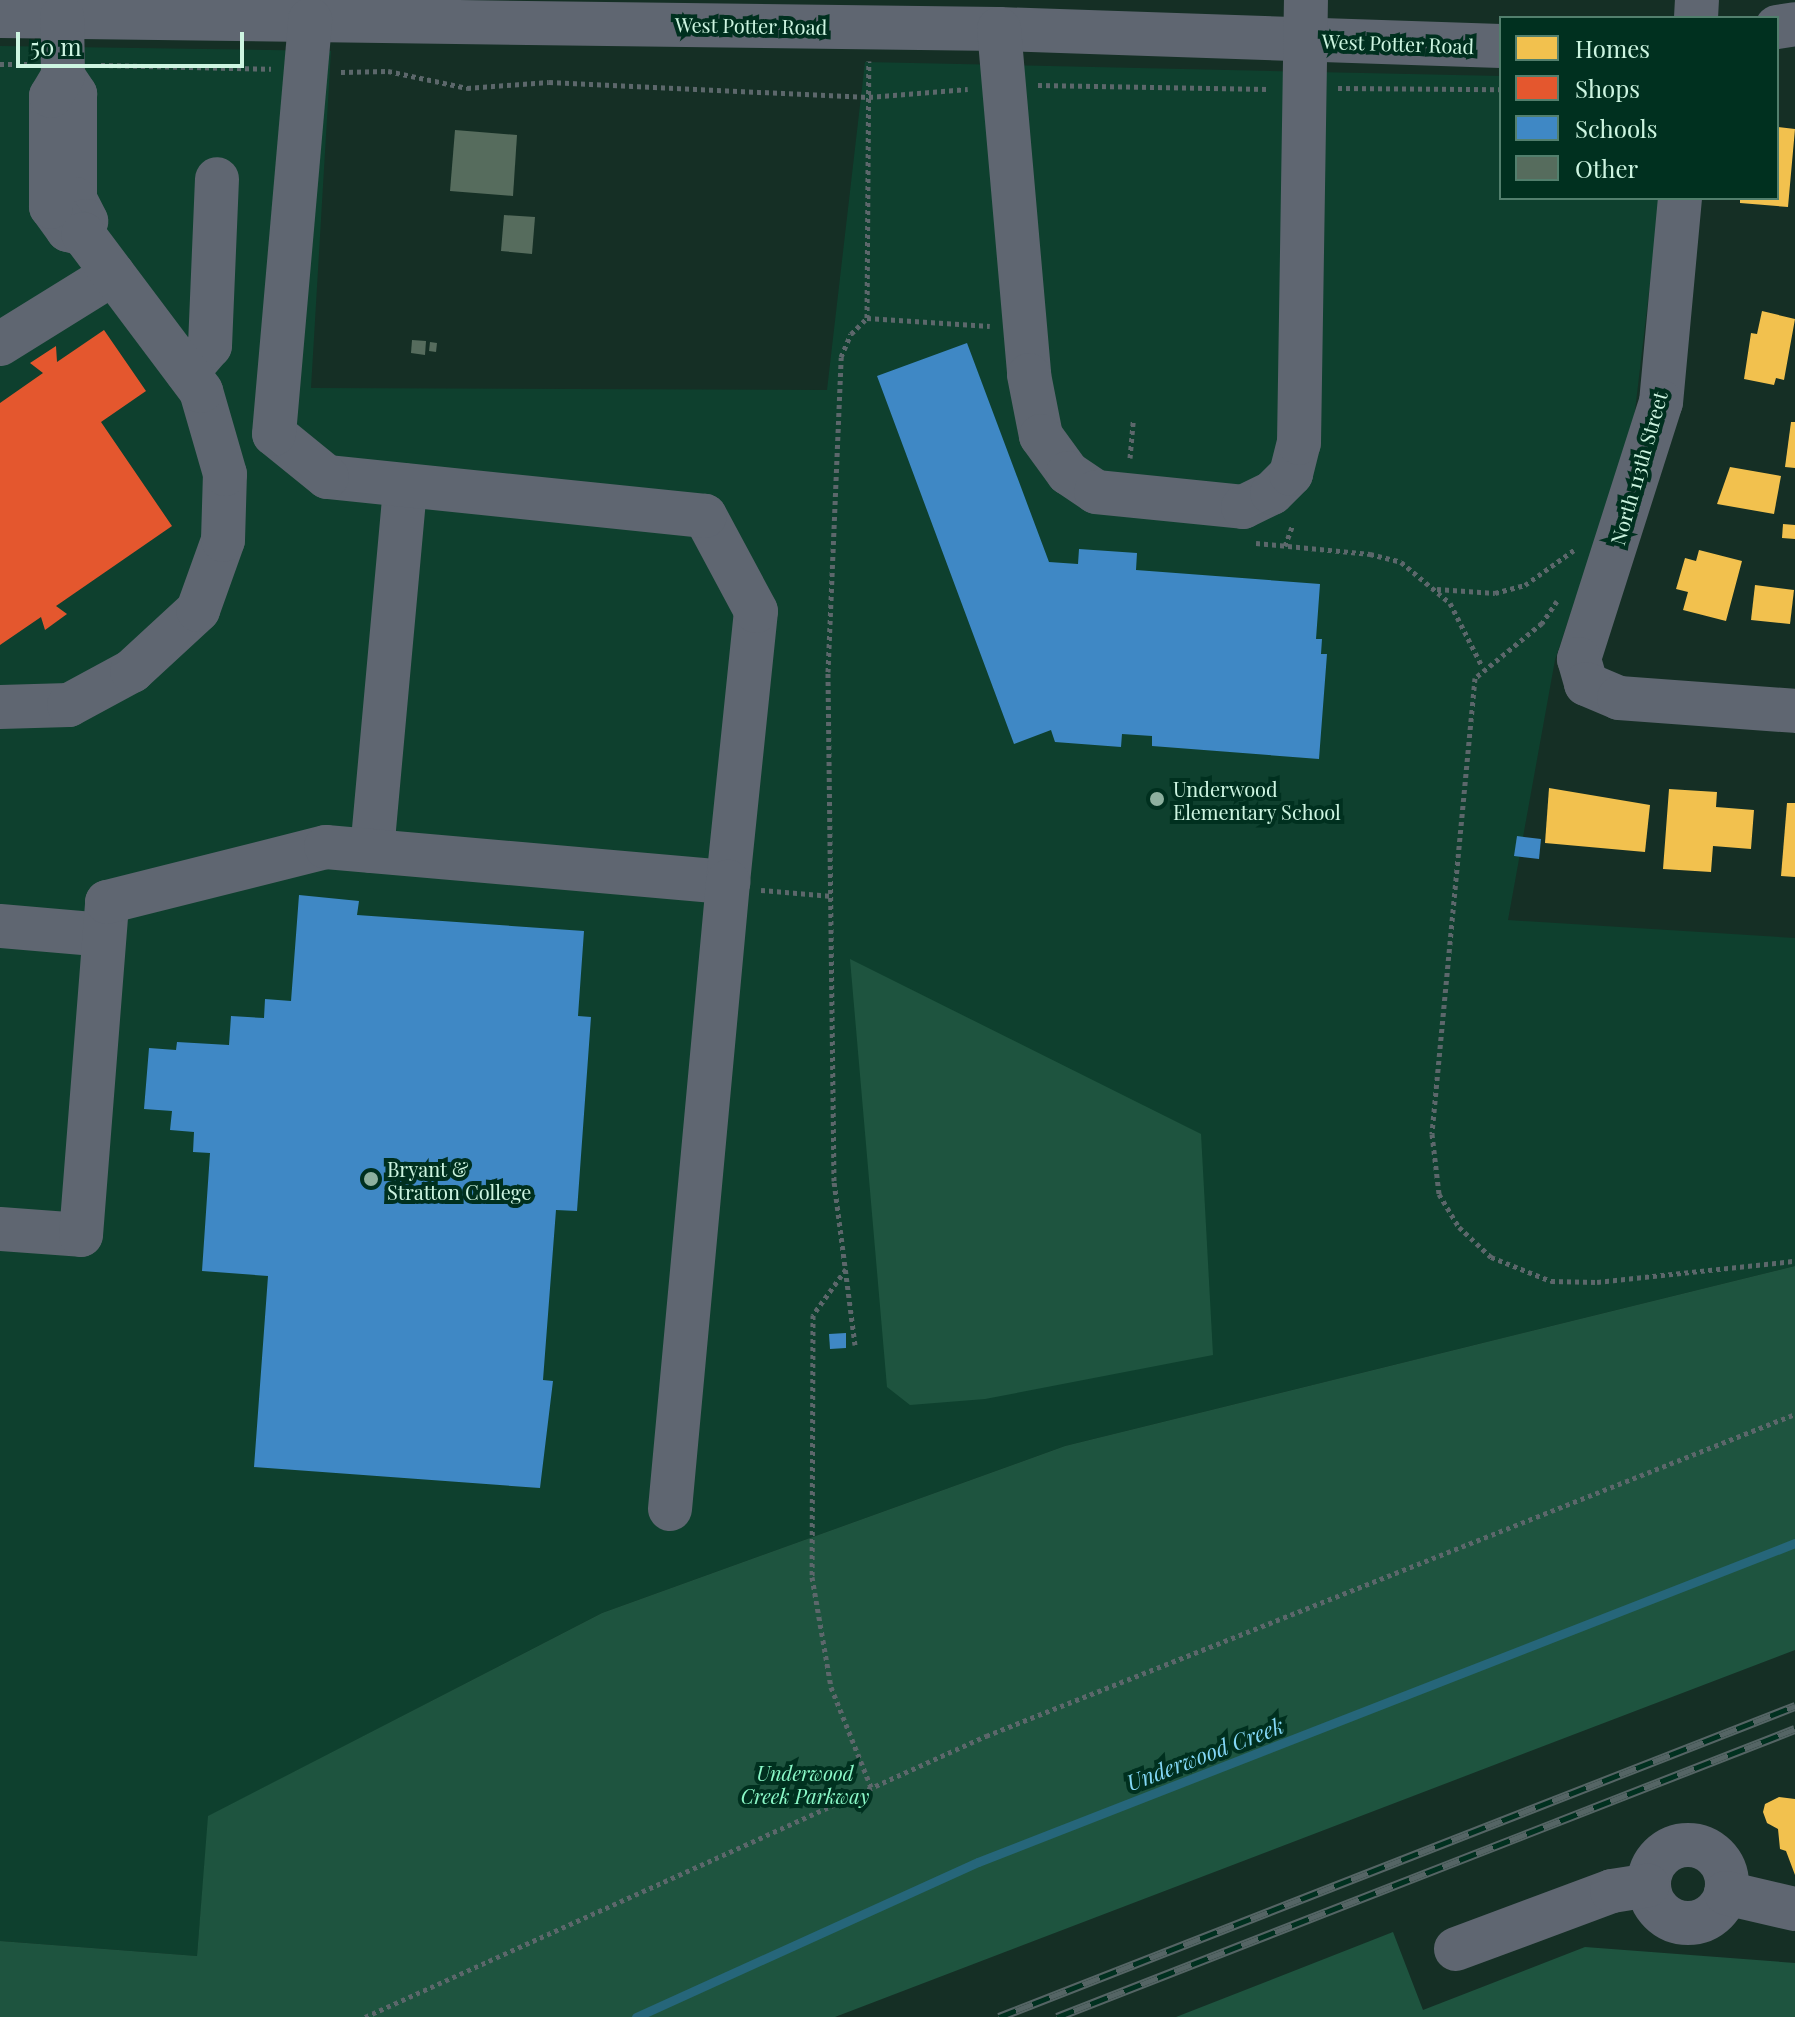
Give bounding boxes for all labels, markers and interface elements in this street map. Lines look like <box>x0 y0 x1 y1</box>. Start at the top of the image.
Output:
street label: West Potter Road <box>674 12 828 38</box>
scale bar <box>20 16 248 66</box>
legend <box>1499 16 1779 200</box>
street label: West Potter Road <box>1321 28 1475 58</box>
text: 50 m <box>30 30 82 62</box>
text: Homes <box>1575 32 1650 64</box>
text: Shops <box>1575 72 1640 104</box>
text: Schools <box>1575 112 1657 144</box>
text: Other <box>1575 152 1638 184</box>
street label: North 113th Street <box>1605 389 1671 547</box>
place label: Underwood Elementary School <box>1173 776 1341 823</box>
marker: Underwood Elementary School <box>1148 790 1166 808</box>
place label: Bryant & Stratton College <box>387 1156 531 1203</box>
marker: Bryant & Stratton College <box>362 1170 380 1188</box>
water label: Underwood Creek <box>1123 1712 1287 1796</box>
park label: Underwood Creek Parkway <box>741 1760 869 1807</box>

